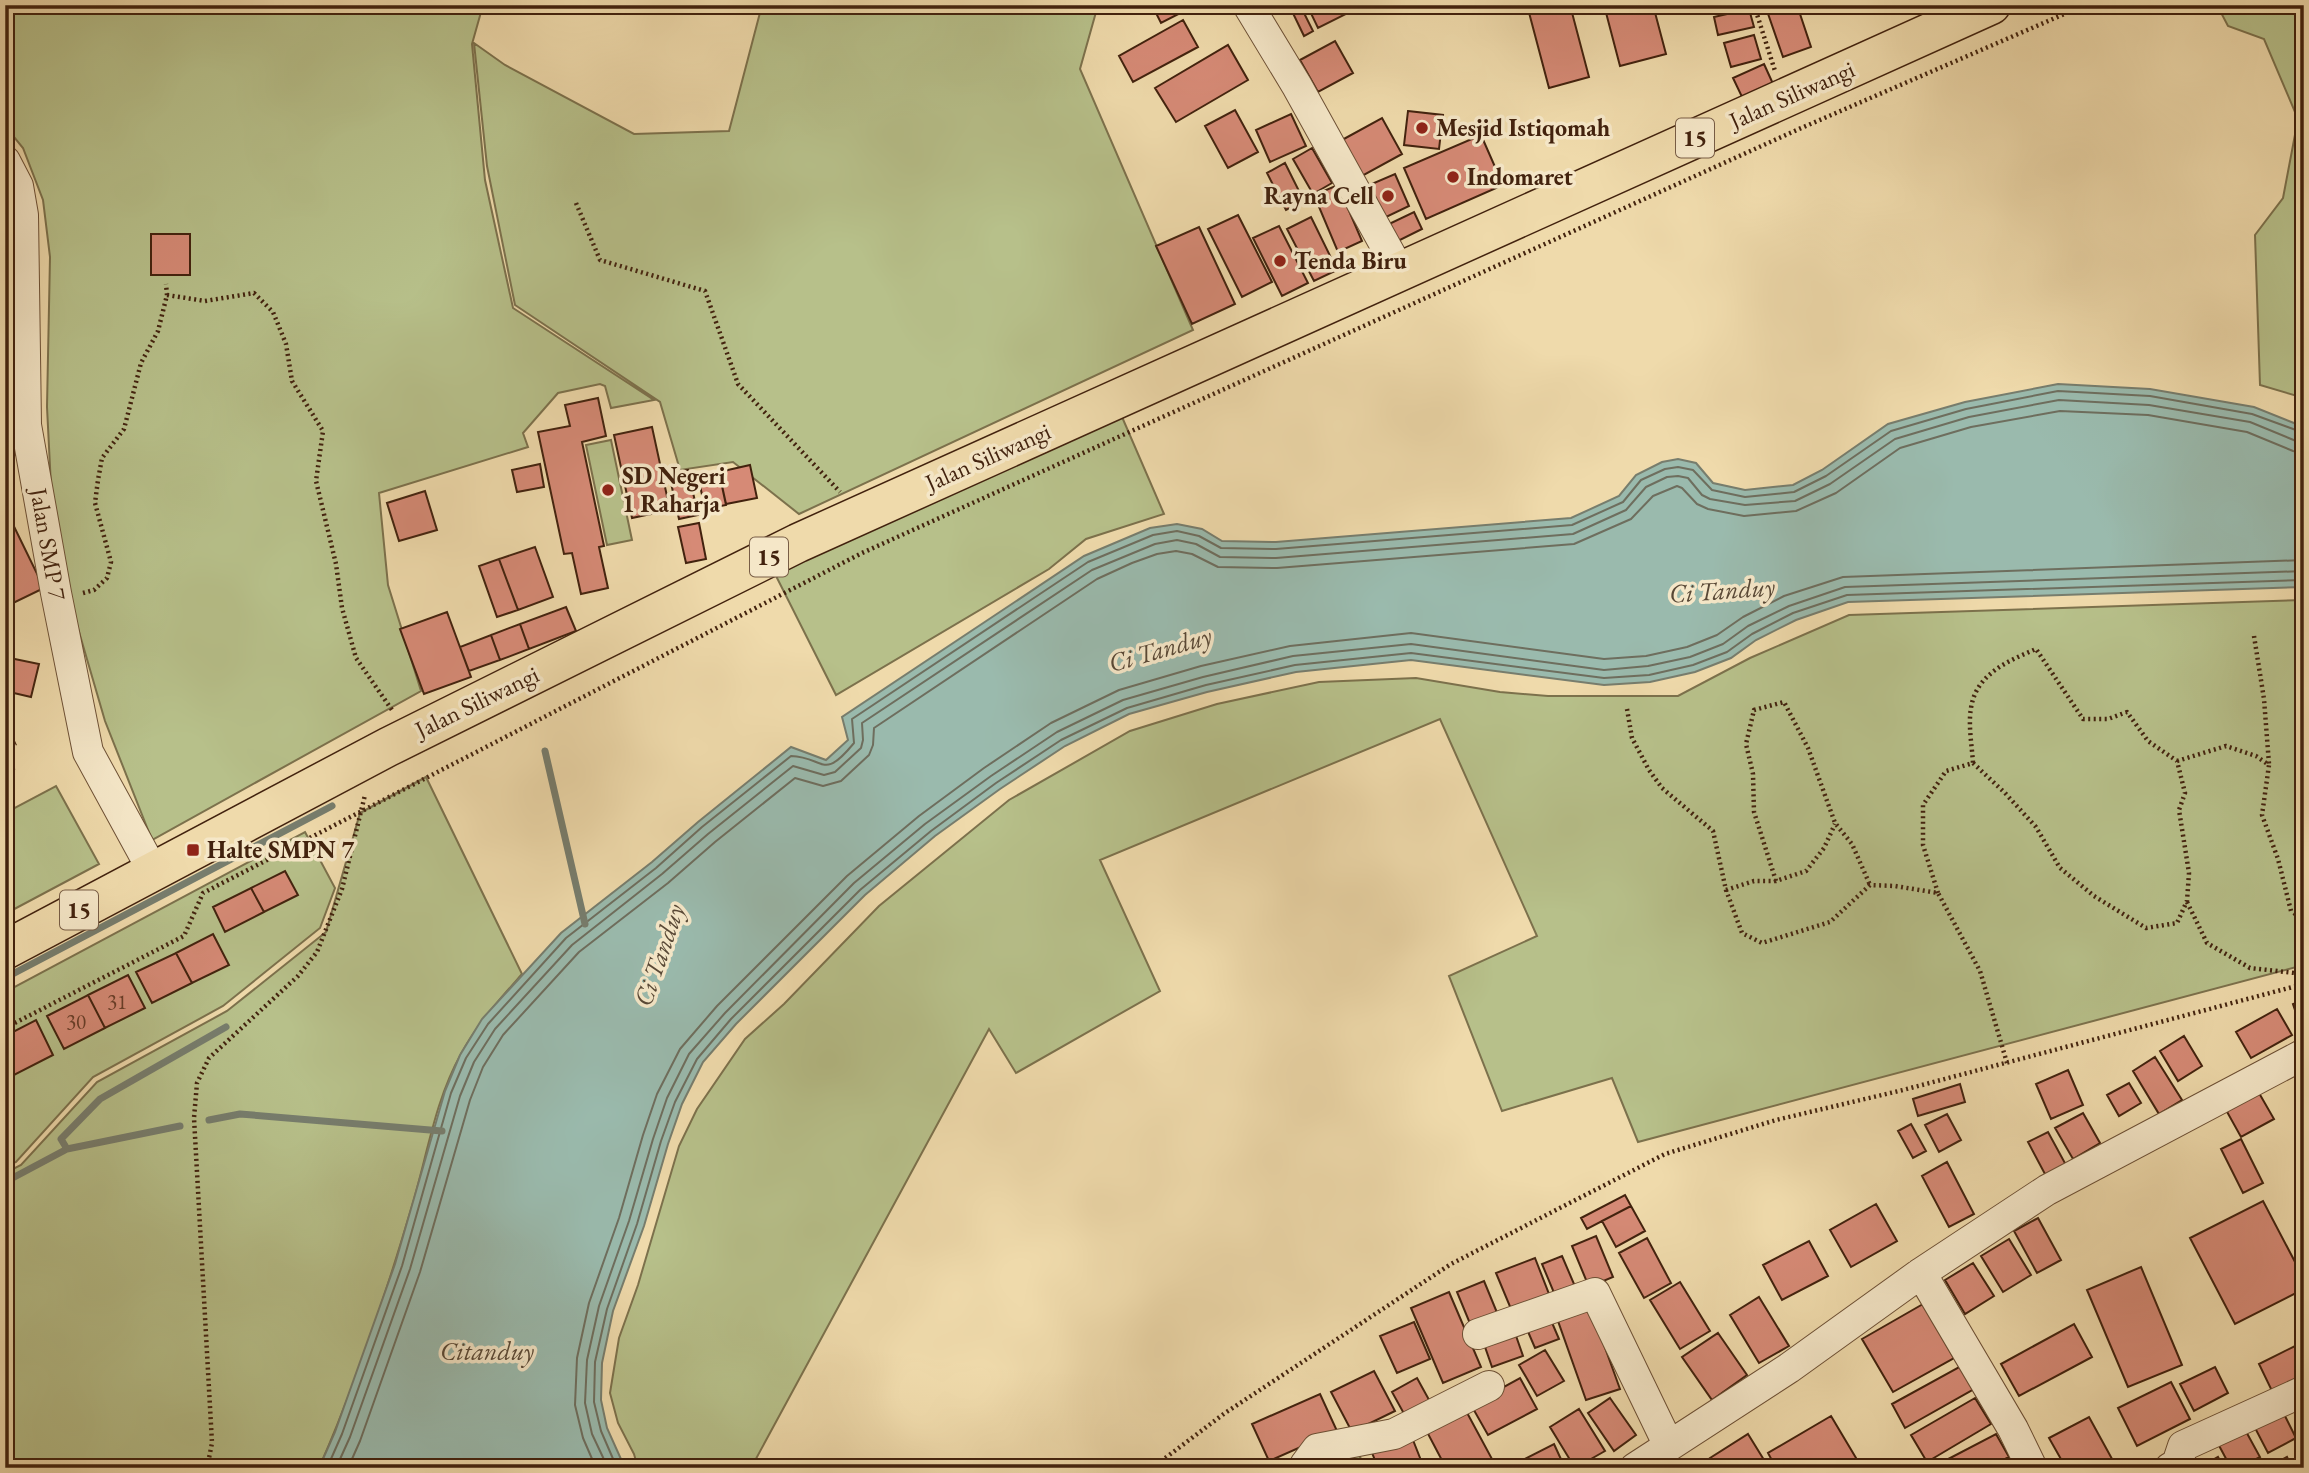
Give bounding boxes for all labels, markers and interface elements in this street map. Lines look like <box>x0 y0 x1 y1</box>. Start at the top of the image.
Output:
street label: Jalan Siliwangi <box>1723 53 1859 137</box>
place label: Mesjid Istiqomah <box>1436 112 1611 144</box>
road number: 15 <box>1676 119 1714 158</box>
marker: Mesjid Istiqomah <box>1414 120 1430 136</box>
place label: Indomaret <box>1467 161 1573 192</box>
marker: Indomaret <box>1445 169 1461 185</box>
place label: Rayna Cell <box>1264 180 1374 212</box>
marker: Rayna Cell <box>1380 188 1396 204</box>
place label: Tenda Biru <box>1294 245 1407 276</box>
marker: Tenda Biru <box>1272 253 1288 269</box>
street label: Jalan Siliwangi <box>919 415 1055 499</box>
place label: SD Negeri 1 Raharja <box>622 460 726 520</box>
marker: SD Negeri 1 Raharja <box>600 482 616 498</box>
street label: Jalan SMP 7 <box>23 484 74 603</box>
road number: 15 <box>750 538 788 576</box>
water label: Ci Tanduy <box>1668 569 1776 611</box>
water label: Ci Tanduy <box>1104 618 1216 680</box>
street label: Jalan Siliwangi <box>408 658 544 746</box>
place label: Halte SMPN 7 <box>207 834 354 865</box>
marker: Halte SMPN 7 <box>185 842 201 858</box>
road number: 15 <box>60 890 98 930</box>
water label: Ci Tanduy <box>626 899 692 1011</box>
house number: 31 <box>107 988 127 1015</box>
house number: 30 <box>66 1008 86 1035</box>
water label: Citanduy <box>440 1334 535 1368</box>

